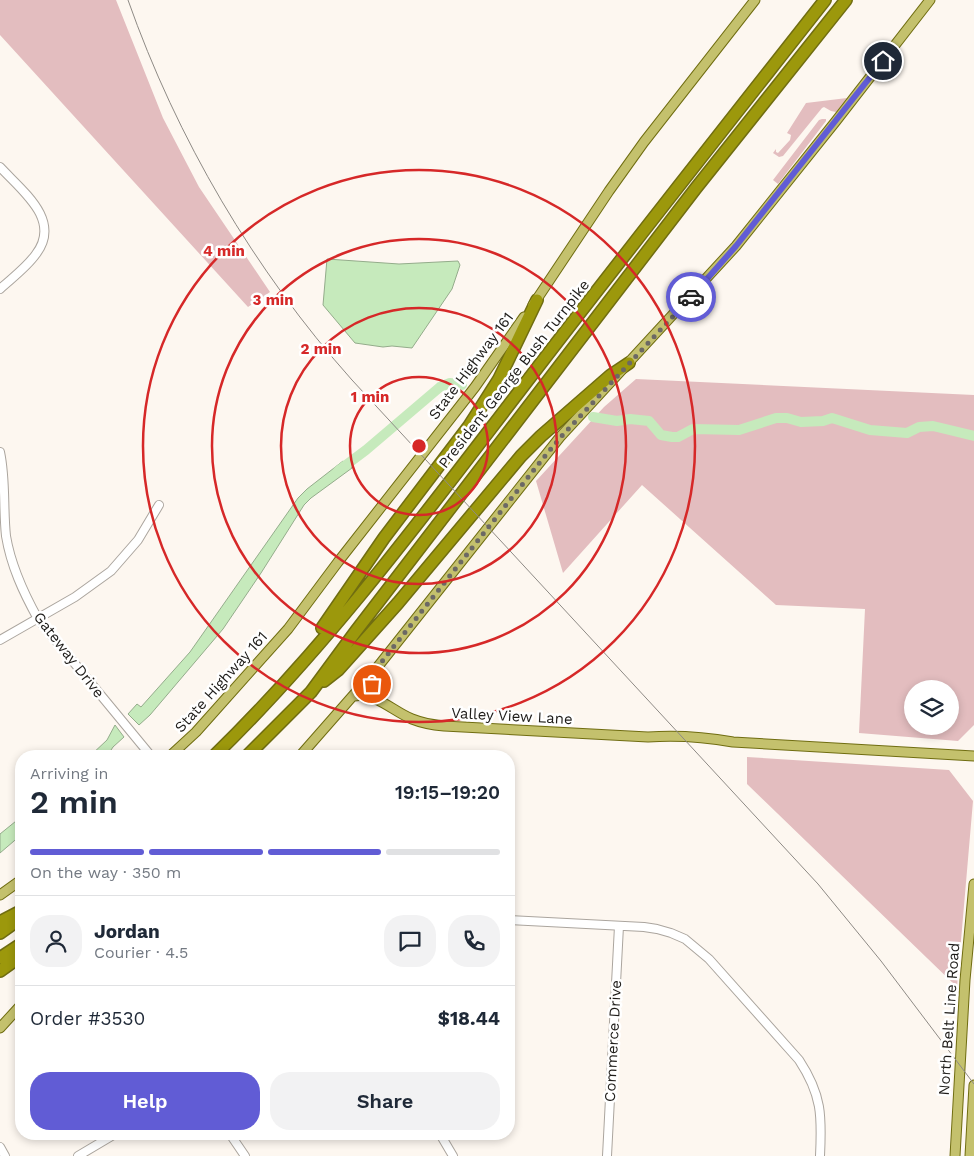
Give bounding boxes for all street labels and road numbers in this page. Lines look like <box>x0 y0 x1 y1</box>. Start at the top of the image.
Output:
street label: President George Bush Turnpike <box>435 276 593 472</box>
street label: State Highway 161 <box>425 309 517 423</box>
street label: Gateway Drive <box>30 608 108 702</box>
street label: State Highway 161 <box>171 628 271 736</box>
street label: Valley View Lane <box>451 704 573 728</box>
street label: North Belt Line Road <box>935 942 963 1096</box>
street label: Commerce Drive <box>601 980 625 1102</box>

